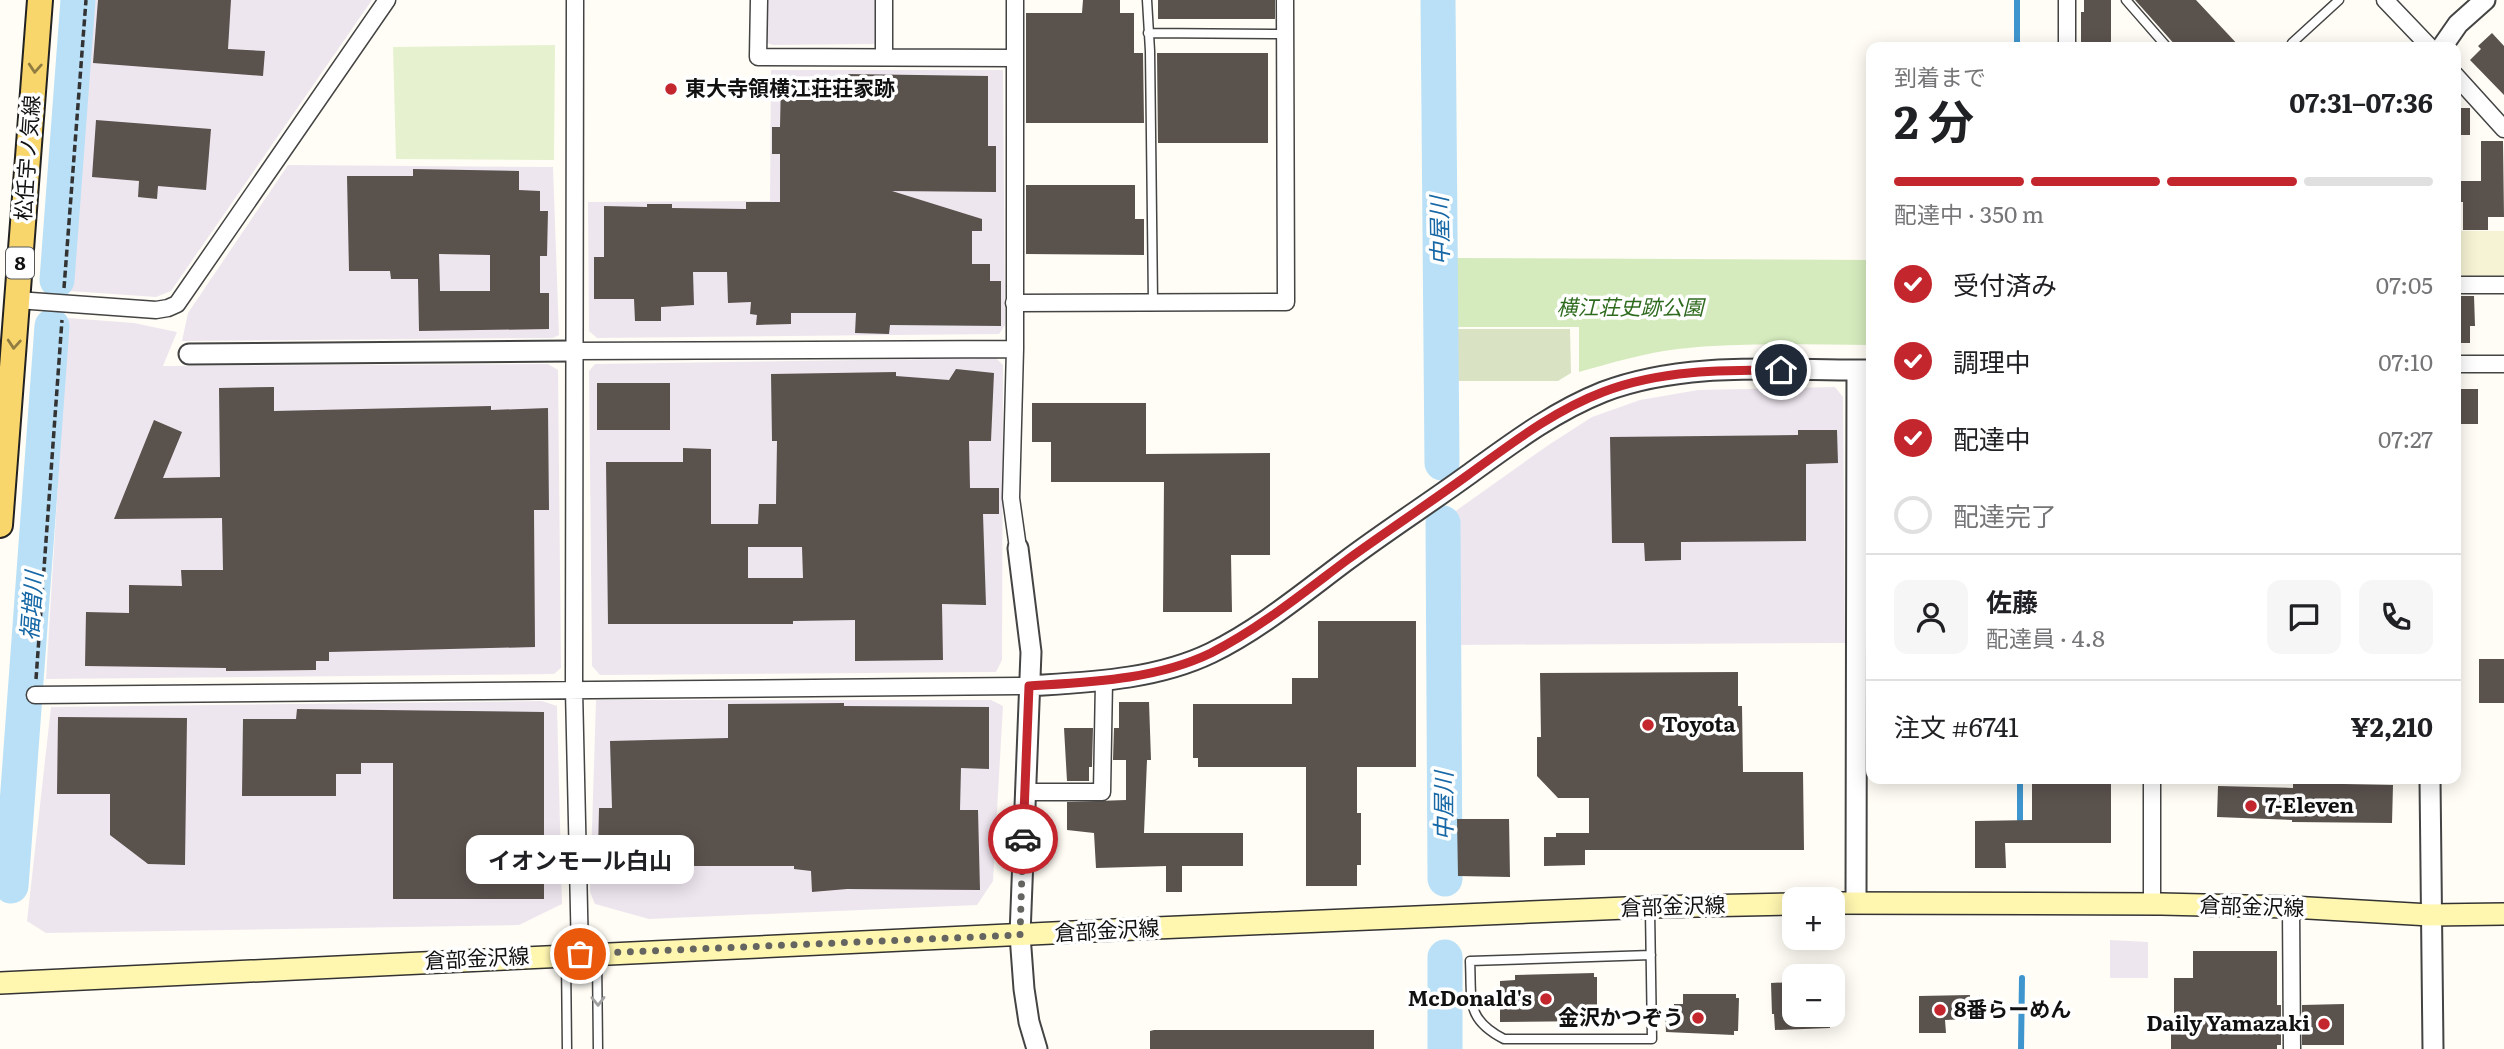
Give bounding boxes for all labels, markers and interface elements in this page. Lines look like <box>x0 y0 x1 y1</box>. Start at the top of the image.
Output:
text: 到着まで <box>1894 59 1986 93</box>
one-way arrow <box>28 63 43 74</box>
place label: 東大寺領横江荘荘家跡 <box>685 71 895 102</box>
marker: 東大寺領横江荘荘家跡 <box>663 81 679 97</box>
text: 07:31–07:36 <box>2289 82 2433 121</box>
text: 2 分 <box>1894 85 1974 153</box>
street label: 松任宇ノ気線 <box>6 94 45 222</box>
water label: 中屋川 <box>1420 193 1456 266</box>
text: 配達中 · 350 m <box>1894 196 2044 230</box>
road number: 8 <box>6 247 34 278</box>
text: 受付済み <box>1953 264 2057 303</box>
icon: check <box>1894 265 1932 303</box>
text: 07:05 <box>2376 267 2433 301</box>
park label: 横江荘史跡公園 <box>1557 290 1706 321</box>
one-way arrow <box>7 339 22 350</box>
pin <box>1751 340 1811 400</box>
text: 調理中 <box>1953 341 2031 380</box>
icon: check <box>1894 342 1932 380</box>
text: 07:10 <box>2378 344 2433 378</box>
icon: home <box>1762 351 1800 389</box>
text: 配達中 <box>1953 418 2031 457</box>
icon: check <box>1894 419 1932 457</box>
text: 07:27 <box>2378 421 2433 455</box>
text: 配達完了 <box>1953 495 2057 534</box>
water label: 福増川 <box>11 567 50 641</box>
button: person <box>1894 580 1968 654</box>
button: chat <box>2267 580 2341 654</box>
button: phone <box>2359 580 2433 654</box>
text: 佐藤 <box>1986 581 2038 620</box>
text: 配達員 · 4.8 <box>1986 620 2105 654</box>
text: 注文 #6741 <box>1894 706 2019 745</box>
text: ¥2,210 <box>2350 706 2433 745</box>
place label: Toyota <box>1662 707 1736 738</box>
marker: Toyota <box>1640 717 1656 733</box>
water label: 中屋川 <box>1425 769 1459 841</box>
place label: 7-Eleven <box>2265 788 2354 819</box>
marker: 7-Eleven <box>2243 798 2259 814</box>
courier <box>988 804 1058 874</box>
icon: car <box>1004 820 1042 858</box>
callout: イオンモール白山 <box>466 835 694 884</box>
text: イオンモール白山 <box>488 842 672 876</box>
street label: 倉部金沢線 <box>1620 887 1726 922</box>
map controls <box>1782 887 1845 1027</box>
button: + <box>1782 887 1845 950</box>
street label: 倉部金沢線 <box>2199 887 2305 922</box>
street label: 倉部金沢線 <box>1054 910 1160 947</box>
pin <box>550 924 610 984</box>
icon: bag <box>561 935 599 973</box>
street label: 倉部金沢線 <box>424 938 530 975</box>
button: − <box>1782 964 1845 1027</box>
place label: McDonald's <box>1408 981 1532 1012</box>
marker: McDonald's <box>1538 991 1554 1007</box>
place label: 8番らーめん <box>1954 992 2071 1023</box>
one-way arrow <box>590 996 605 1007</box>
place label: 金沢かつぞう <box>1558 1000 1684 1031</box>
marker: 8番らーめん <box>1932 1002 1948 1018</box>
place label: Daily Yamazaki <box>2146 1006 2310 1037</box>
marker: 金沢かつぞう <box>1690 1010 1706 1026</box>
marker: Daily Yamazaki <box>2316 1016 2332 1032</box>

